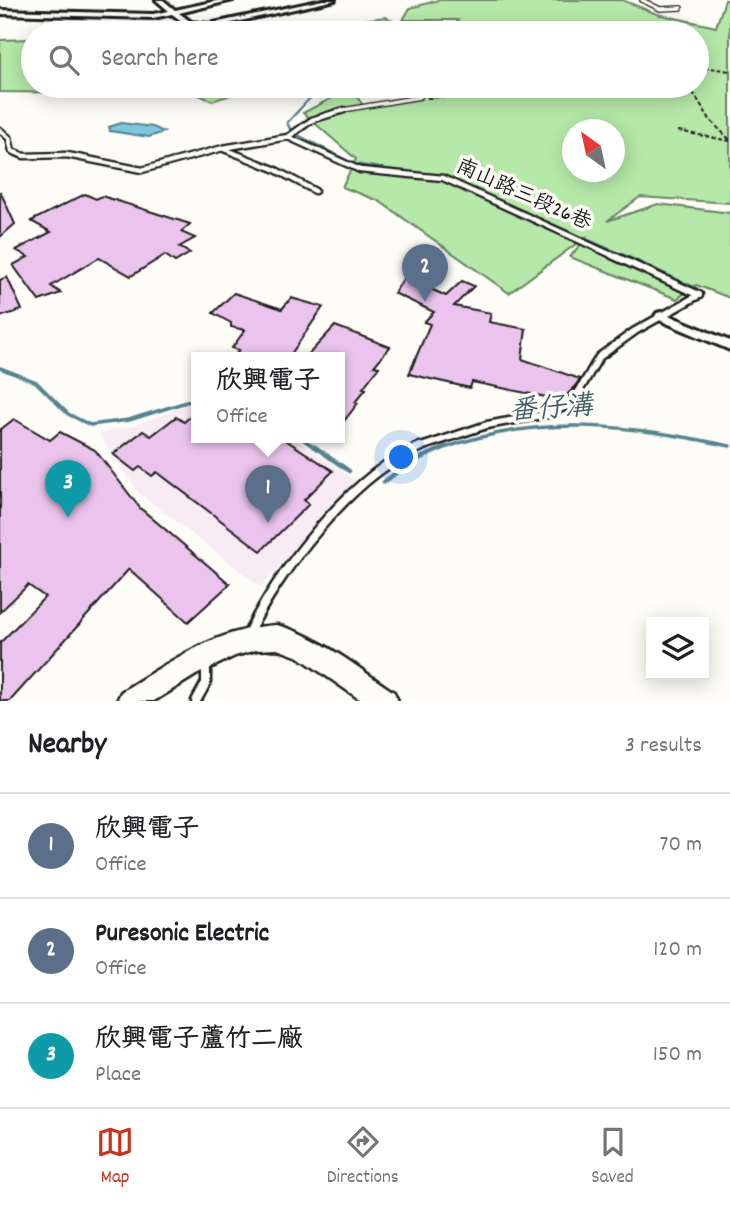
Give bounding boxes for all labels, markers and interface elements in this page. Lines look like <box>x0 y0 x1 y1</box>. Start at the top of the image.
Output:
search box <box>21 21 709 98</box>
icon: search <box>45 41 83 79</box>
text: Search here <box>101 41 219 78</box>
north arrow <box>562 119 625 182</box>
street label: 南山路三段26巷 <box>450 153 596 239</box>
pin: 2 <box>402 244 448 302</box>
popup <box>191 352 345 443</box>
text: 欣興電子 <box>216 364 320 401</box>
water label: 番仔溝 <box>508 388 596 434</box>
text: Office <box>216 401 268 434</box>
your location <box>384 440 418 474</box>
pin: 3 <box>45 460 91 518</box>
pin: 1 <box>245 465 291 523</box>
map controls <box>646 617 709 680</box>
button: layers <box>646 617 709 680</box>
text: Nearby <box>28 725 106 768</box>
text: 3 results <box>625 730 702 763</box>
text: 欣興電子 <box>95 812 199 849</box>
text: 1 <box>48 829 54 862</box>
text: 70 m <box>660 829 702 862</box>
text: Office <box>95 849 147 882</box>
text: Puresonic Electric <box>95 916 269 953</box>
text: 2 <box>46 934 56 967</box>
text: 120 m <box>653 934 702 967</box>
text: Office <box>95 953 147 986</box>
text: 欣興電子蘆竹二廠 <box>95 1022 303 1059</box>
text: 3 <box>46 1039 56 1072</box>
text: 150 m <box>653 1039 702 1072</box>
text: Place <box>95 1059 141 1092</box>
tab: Map <box>96 1123 134 1192</box>
tab: Directions <box>327 1123 399 1192</box>
tab: Saved <box>591 1123 634 1192</box>

